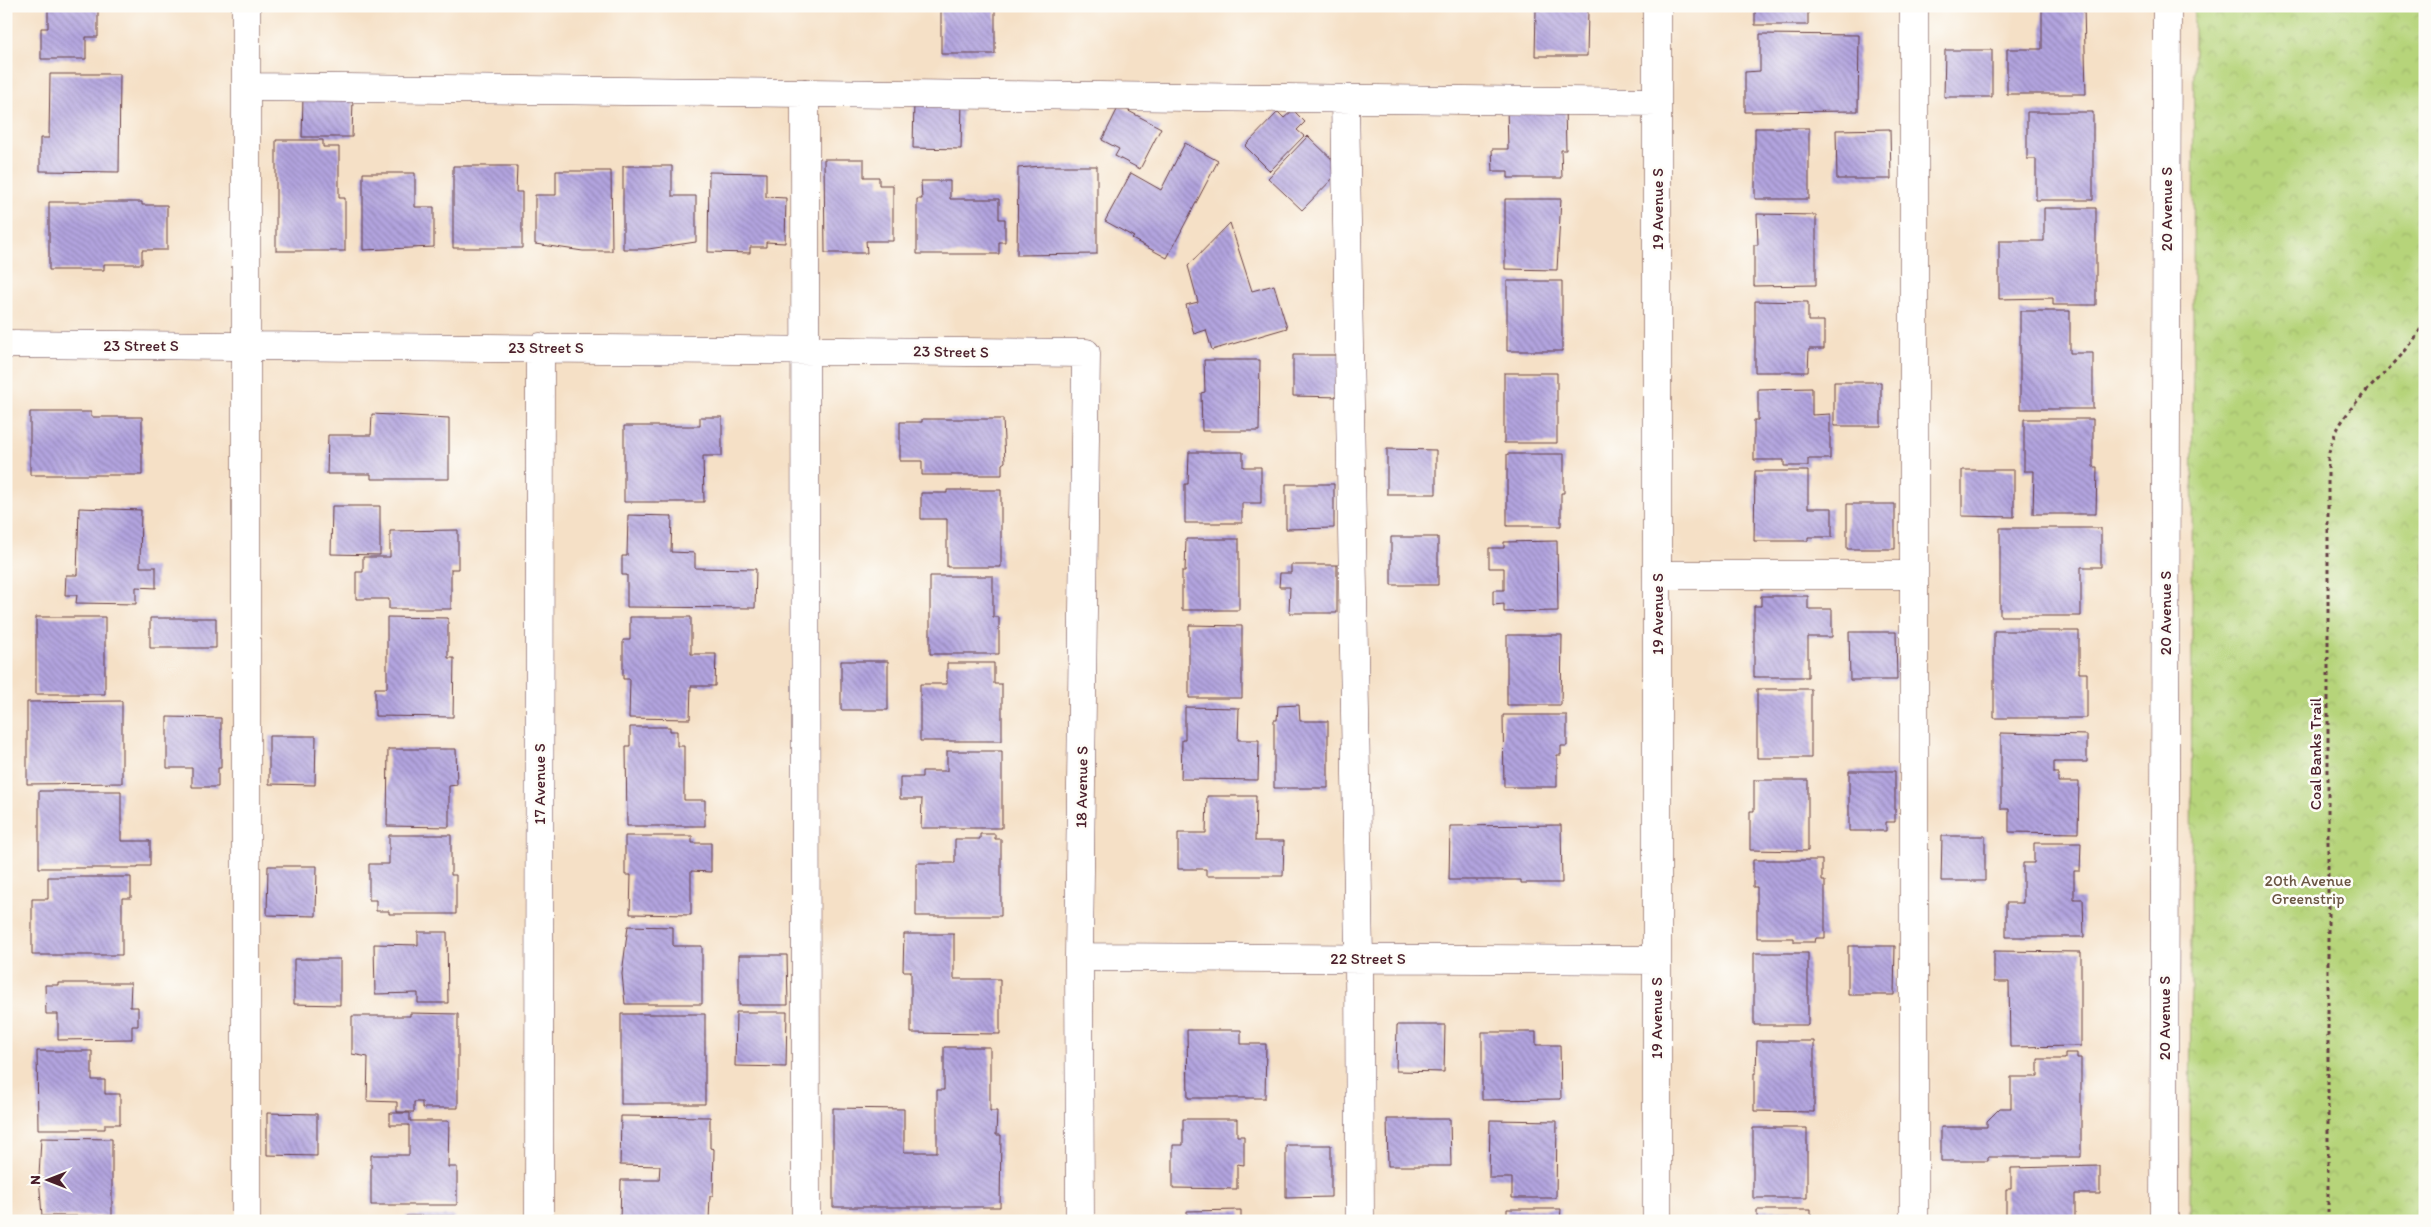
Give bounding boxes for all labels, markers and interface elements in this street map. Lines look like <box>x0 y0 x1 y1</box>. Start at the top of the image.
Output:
street label: 20 Avenue S <box>2157 167 2176 251</box>
street label: 19 Avenue S <box>1648 168 1667 250</box>
street label: 23 Street S <box>103 336 179 355</box>
street label: 23 Street S <box>508 338 584 357</box>
street label: 23 Street S <box>913 341 989 362</box>
street label: 20 Avenue S <box>2156 571 2175 655</box>
street label: 19 Avenue S <box>1648 573 1667 655</box>
street label: Coal Banks Trail <box>2306 697 2325 810</box>
street label: 17 Avenue S <box>530 743 549 825</box>
street label: 18 Avenue S <box>1071 746 1092 828</box>
park label: 20th Avenue Greenstrip <box>2265 871 2352 908</box>
street label: 22 Street S <box>1330 949 1406 968</box>
street label: 20 Avenue S <box>2155 976 2174 1060</box>
street label: 19 Avenue S <box>1647 977 1666 1059</box>
north arrow <box>22 1154 72 1204</box>
text: N <box>27 1175 44 1185</box>

